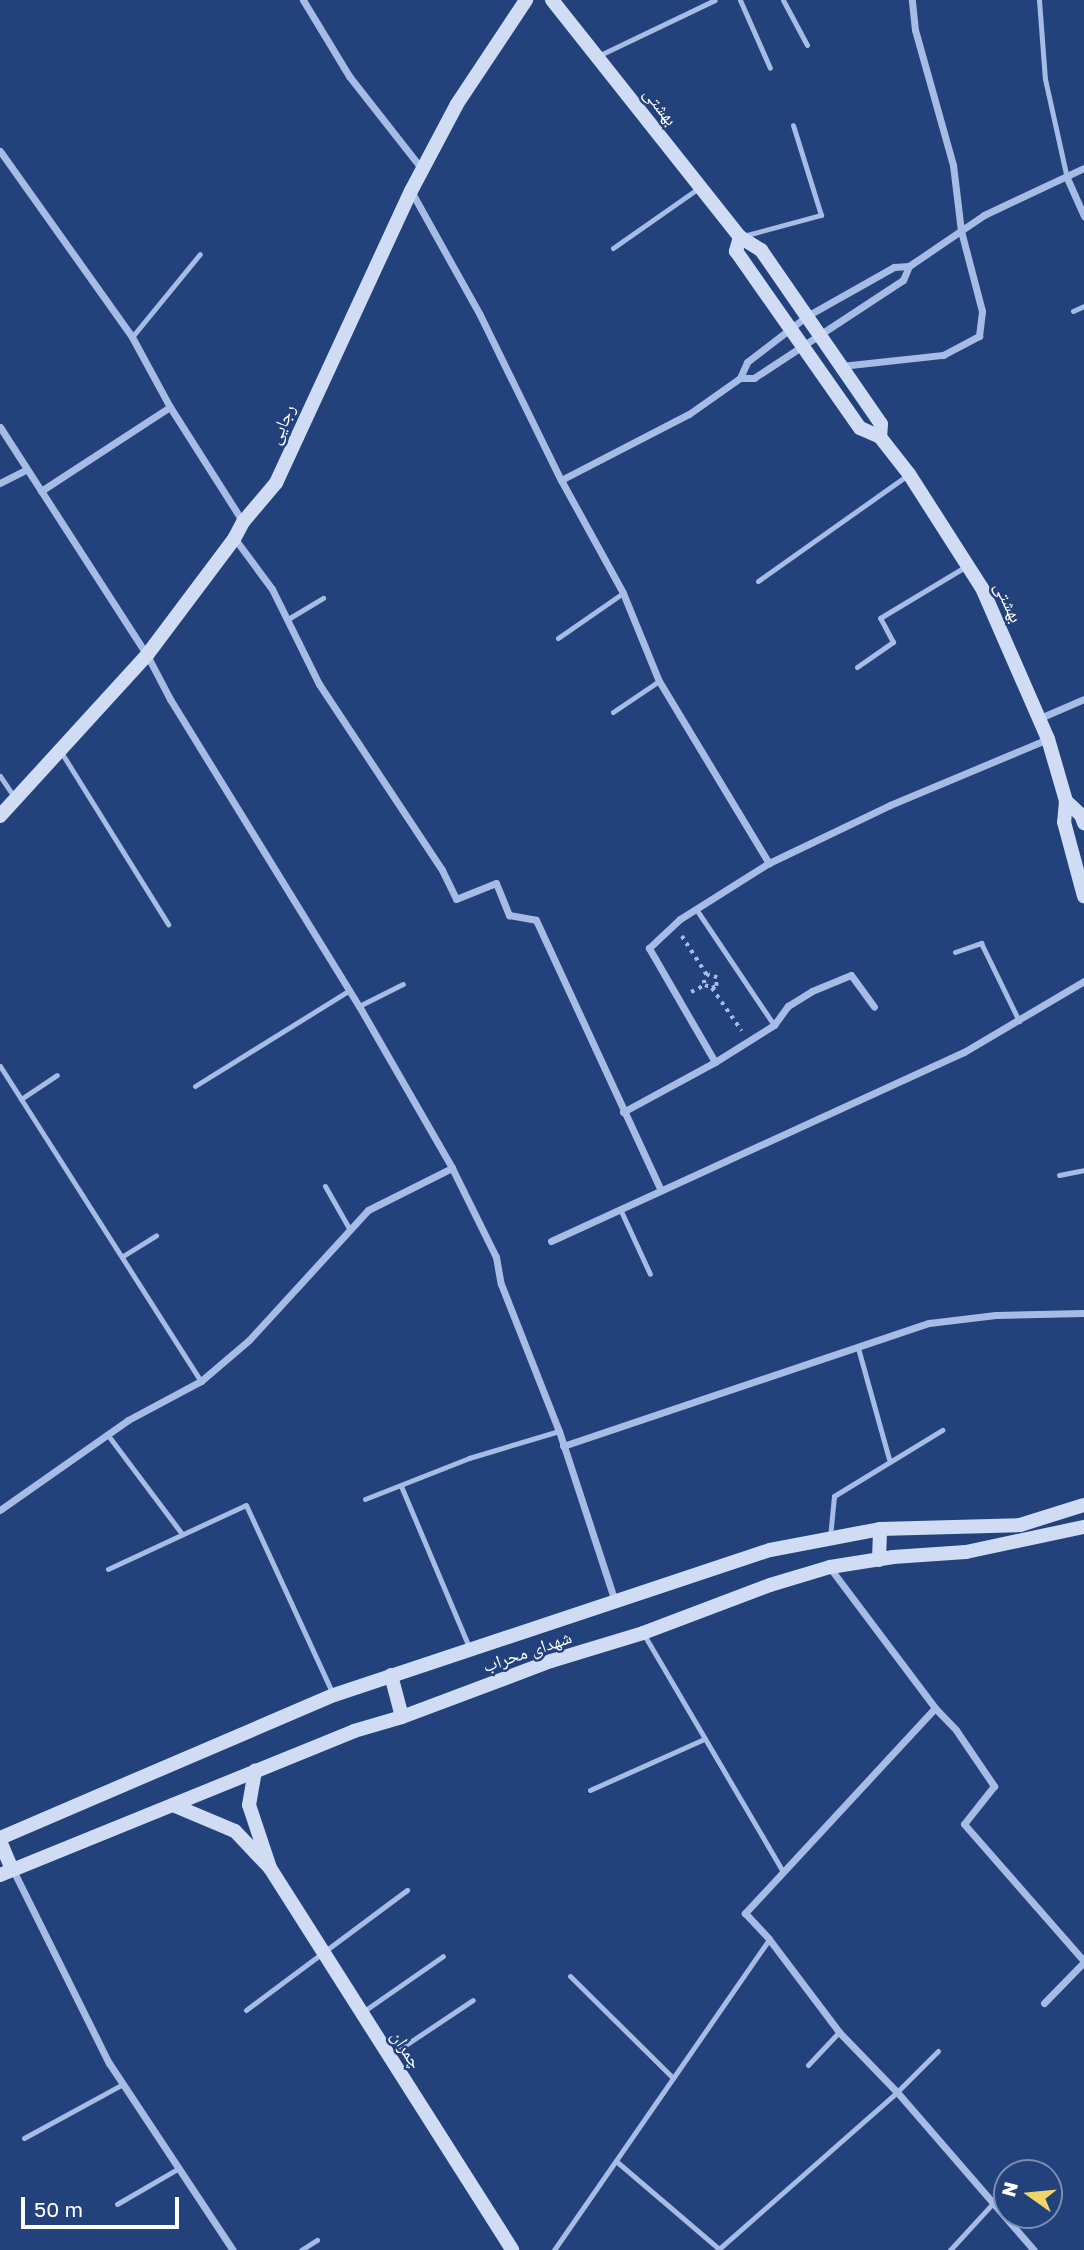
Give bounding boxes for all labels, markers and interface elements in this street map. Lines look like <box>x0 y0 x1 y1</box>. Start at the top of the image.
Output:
street label: بهشتی <box>639 83 683 129</box>
street label: رجایی <box>263 401 299 447</box>
street label: بهشتی <box>990 578 1028 626</box>
street label: شهدای محراب <box>480 1626 574 1676</box>
street label: چمران <box>387 2026 427 2072</box>
north arrow <box>993 2159 1063 2229</box>
text: N <box>996 2179 1022 2199</box>
scale bar <box>24 2184 182 2228</box>
text: 50 m <box>34 2196 83 2222</box>

